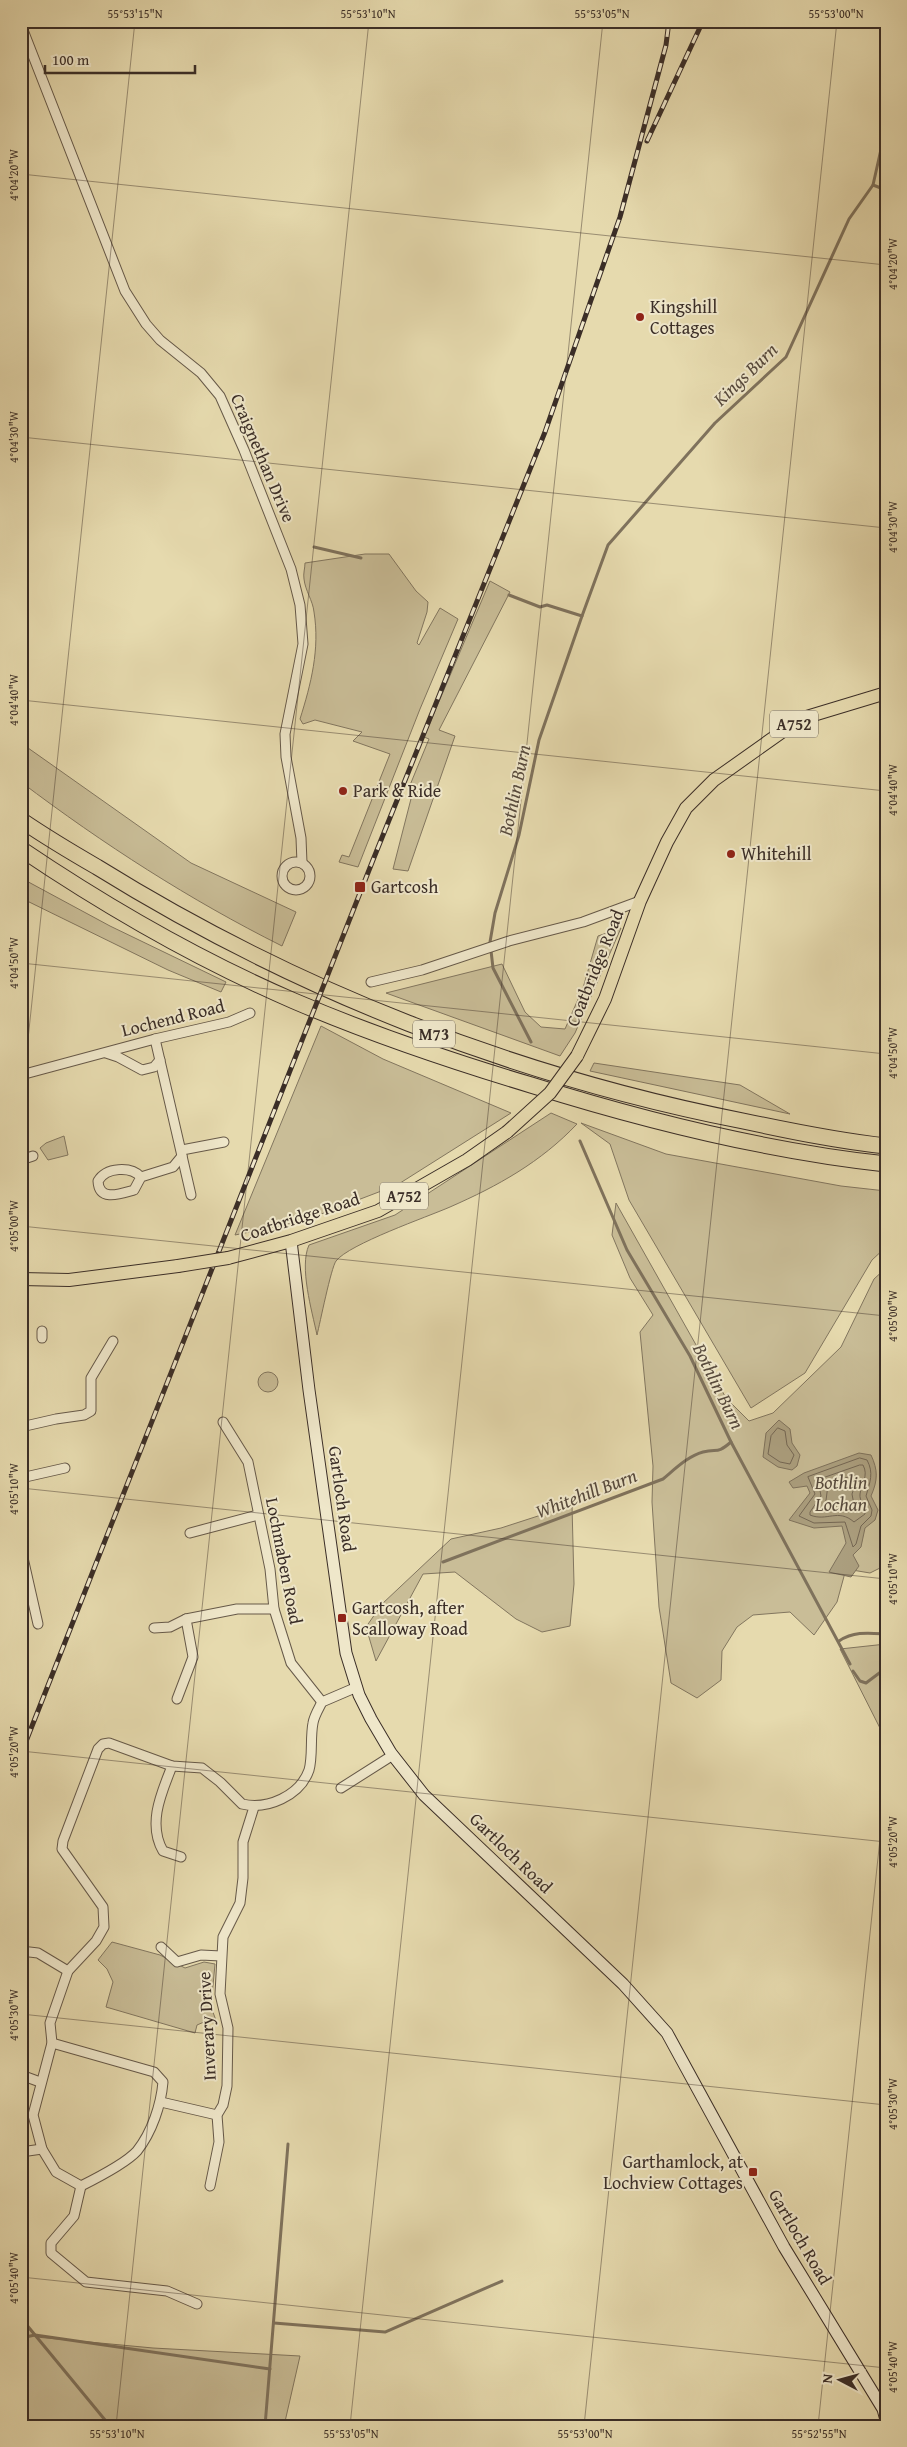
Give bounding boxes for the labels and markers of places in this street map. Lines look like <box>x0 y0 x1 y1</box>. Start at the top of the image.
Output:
place label: Kingshill Cottages <box>650 293 717 341</box>
marker: Kingshill Cottages <box>634 311 646 323</box>
place label: Park & Ride <box>353 777 441 804</box>
marker: Park & Ride <box>337 785 349 797</box>
place label: Whitehill <box>741 840 812 867</box>
marker: Whitehill <box>725 848 737 860</box>
place label: Gartcosh <box>371 873 438 900</box>
marker: Gartcosh <box>353 880 367 894</box>
place label: Gartcosh, after Scalloway Road <box>352 1594 468 1642</box>
marker: Gartcosh, after Scalloway Road <box>336 1612 348 1624</box>
place label: Garthamlock, at Lochview Cottages <box>603 2148 744 2196</box>
marker: Garthamlock, at Lochview Cottages <box>747 2166 759 2178</box>

